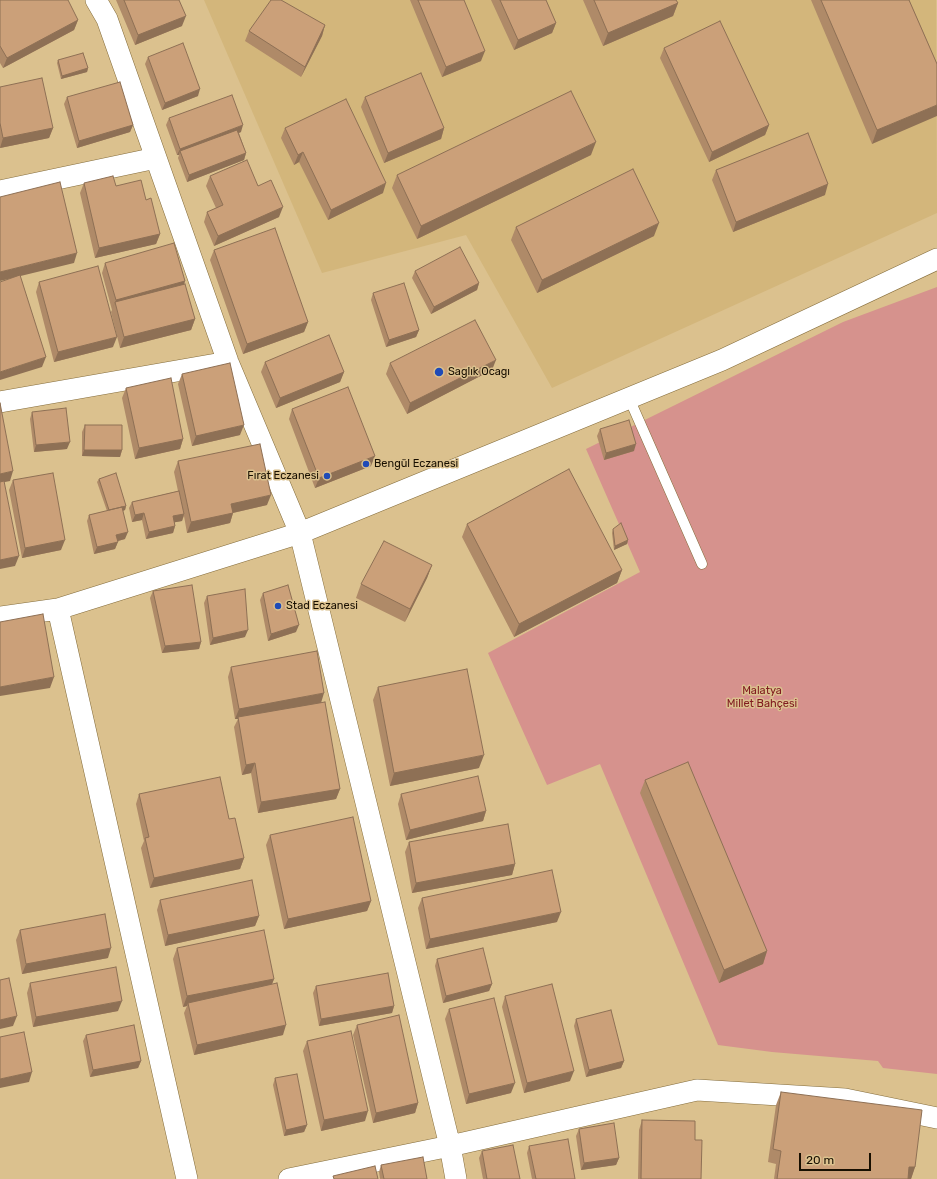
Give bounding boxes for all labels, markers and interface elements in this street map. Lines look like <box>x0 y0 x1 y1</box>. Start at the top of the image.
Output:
place label: Saglık Ocagı <box>448 365 510 379</box>
marker: Saglık Ocagı <box>433 366 445 378</box>
place label: Bengül Eczanesi <box>374 457 458 471</box>
marker: Bengül Eczanesi <box>361 459 371 469</box>
place label: Fırat Eczanesi <box>247 469 319 483</box>
marker: Fırat Eczanesi <box>322 471 332 481</box>
place label: Stad Eczanesi <box>286 599 358 613</box>
marker: Stad Eczanesi <box>273 601 283 611</box>
park label: Malatya Millet Bahçesi <box>727 684 797 710</box>
scale bar <box>801 1145 873 1171</box>
text: 20 m <box>806 1153 834 1167</box>

